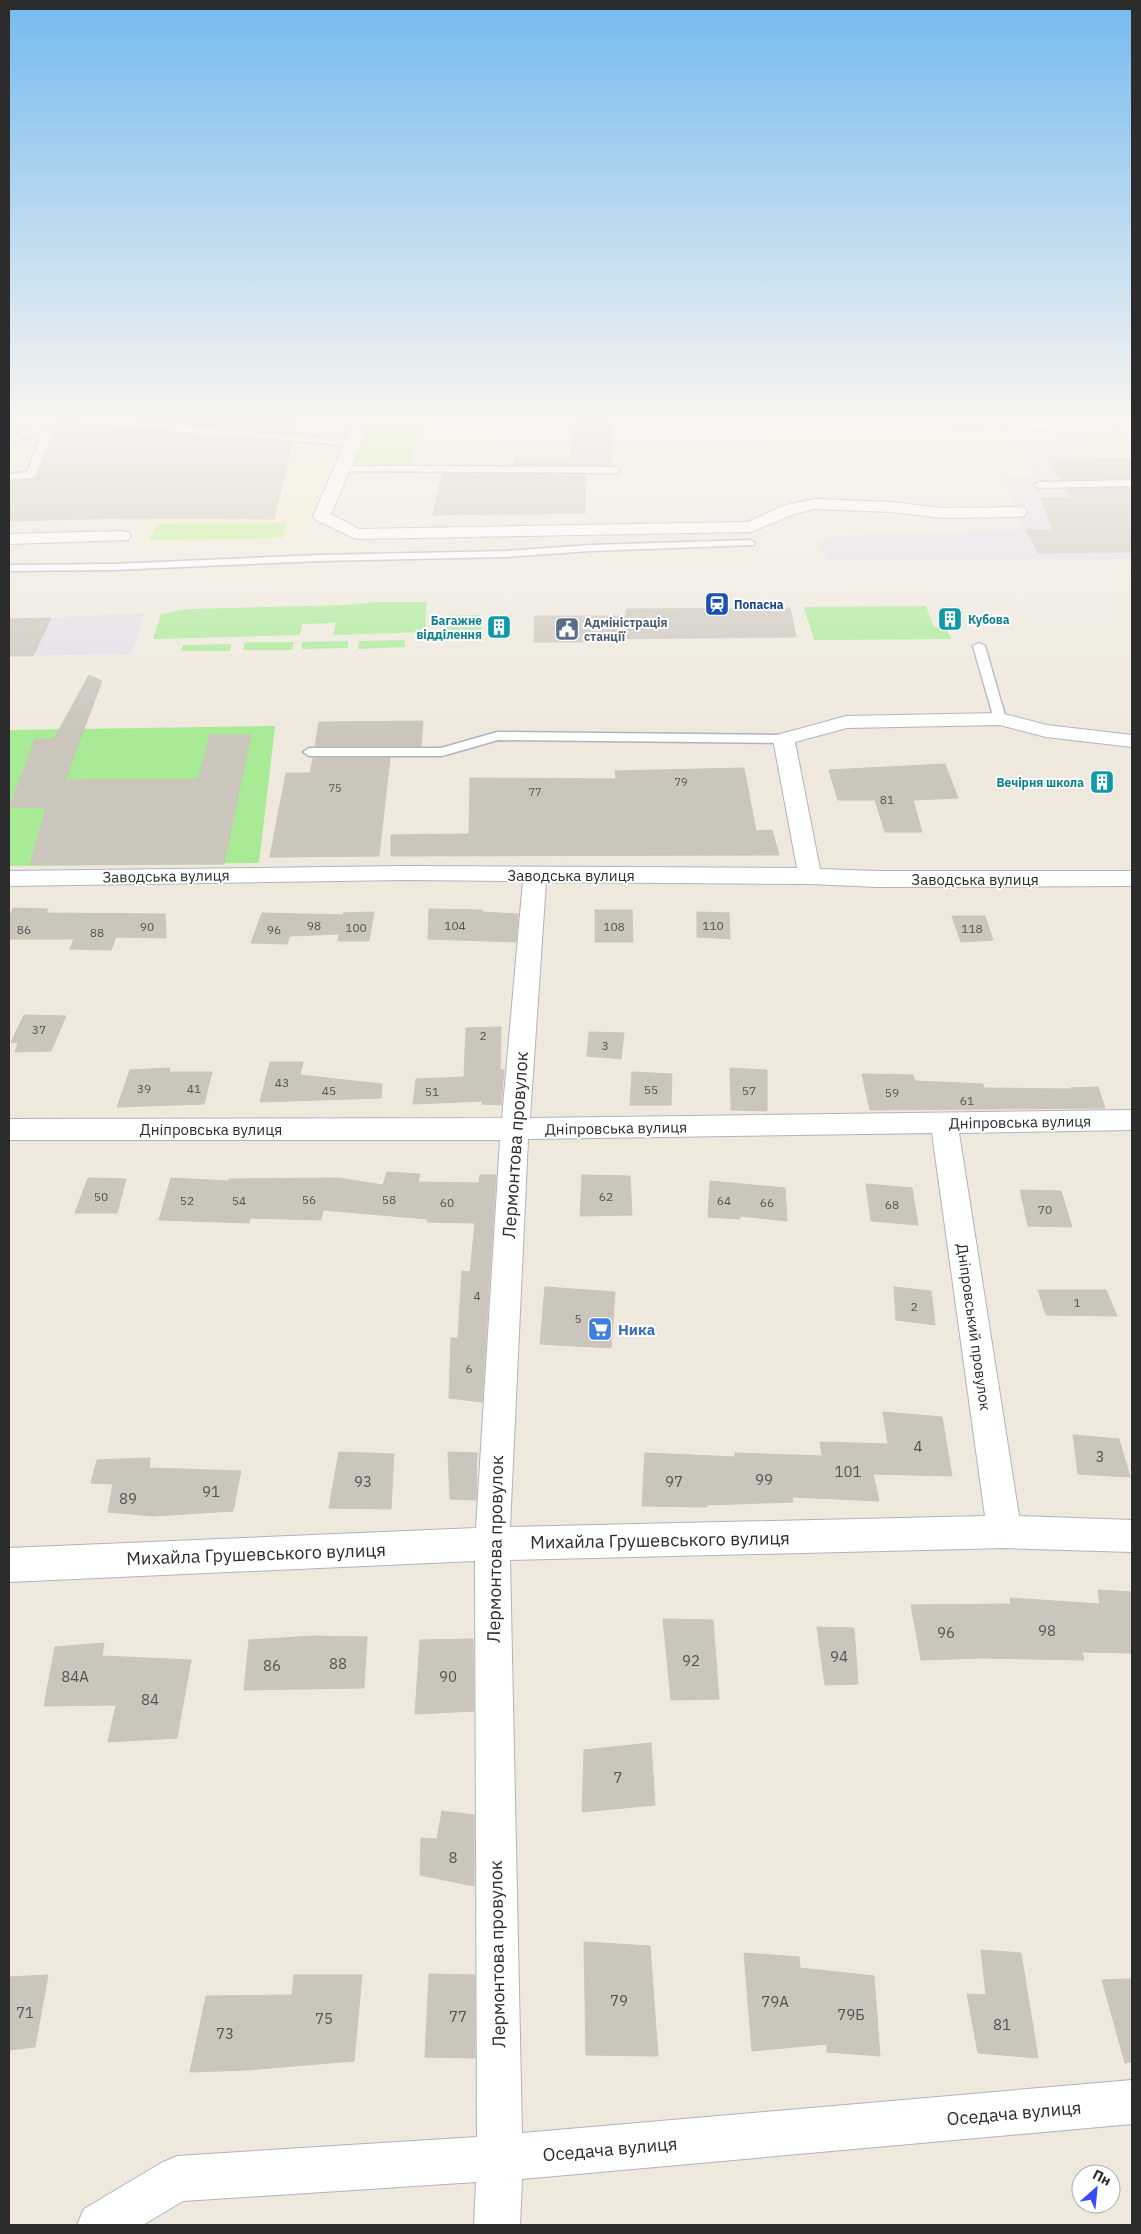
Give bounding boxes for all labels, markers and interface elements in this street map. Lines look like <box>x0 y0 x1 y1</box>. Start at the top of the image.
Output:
station icon: Попасна <box>704 591 730 617</box>
place label: Попасна <box>734 597 784 612</box>
building icon: Кубова <box>937 606 963 632</box>
place label: Кубова <box>968 612 1010 627</box>
place label: Багажне відділення <box>416 613 482 642</box>
building icon: Багажне відділення <box>486 614 512 640</box>
place label: Адміністрація станції <box>584 615 668 644</box>
public building icon: Адміністрація станції <box>554 616 580 642</box>
building icon: Вечірня школа <box>1089 769 1115 795</box>
house number: 79 <box>674 775 688 789</box>
place label: Вечірня школа <box>997 775 1084 790</box>
house number: 75 <box>328 781 342 795</box>
house number: 77 <box>528 785 542 799</box>
house number: 81 <box>880 792 894 807</box>
street label: Заводська вулиця <box>102 865 230 887</box>
street label: Заводська вулиця <box>507 866 635 885</box>
street label: Заводська вулиця <box>911 870 1039 889</box>
house number: 98 <box>307 918 321 933</box>
house number: 104 <box>444 918 466 933</box>
house number: 110 <box>702 918 724 933</box>
house number: 90 <box>140 919 154 934</box>
house number: 108 <box>603 919 625 934</box>
house number: 100 <box>345 920 367 935</box>
house number: 118 <box>961 921 983 936</box>
house number: 86 <box>17 922 31 937</box>
house number: 96 <box>267 922 281 937</box>
house number: 88 <box>90 925 104 940</box>
house number: 37 <box>32 1022 46 1037</box>
house number: 2 <box>479 1028 487 1043</box>
house number: 3 <box>601 1038 609 1053</box>
street label: Лермонтова провулок <box>497 1051 533 1239</box>
house number: 43 <box>275 1075 289 1090</box>
house number: 39 <box>137 1081 151 1096</box>
house number: 41 <box>187 1081 201 1096</box>
house number: 55 <box>644 1082 658 1097</box>
house number: 45 <box>322 1083 336 1098</box>
house number: 57 <box>742 1083 756 1098</box>
house number: 51 <box>425 1084 439 1099</box>
house number: 59 <box>885 1085 899 1100</box>
house number: 61 <box>960 1093 974 1108</box>
street label: Дніпровська вулиця <box>949 1111 1091 1133</box>
street label: Дніпровська вулиця <box>545 1117 687 1139</box>
street label: Дніпровська вулиця <box>140 1120 282 1139</box>
house number: 50 <box>94 1189 108 1204</box>
house number: 62 <box>599 1189 613 1204</box>
house number: 56 <box>302 1192 316 1207</box>
house number: 58 <box>382 1192 396 1207</box>
house number: 52 <box>180 1193 194 1208</box>
house number: 54 <box>232 1193 246 1208</box>
house number: 64 <box>717 1193 731 1208</box>
house number: 60 <box>440 1195 454 1210</box>
house number: 66 <box>760 1195 774 1210</box>
house number: 68 <box>885 1197 899 1212</box>
house number: 70 <box>1038 1202 1052 1217</box>
street label: Дніпровський провулок <box>953 1242 995 1412</box>
house number: 4 <box>473 1288 481 1303</box>
house number: 1 <box>1073 1295 1081 1310</box>
house number: 2 <box>910 1299 918 1314</box>
house number: 5 <box>574 1311 582 1326</box>
supermarket icon: Ника <box>587 1316 613 1342</box>
place label: Ника <box>618 1320 656 1339</box>
house number: 6 <box>465 1361 473 1376</box>
house number: 4 <box>913 1437 923 1456</box>
house number: 3 <box>1095 1447 1105 1466</box>
street label: Лермонтова провулок <box>482 1455 508 1643</box>
house number: 101 <box>834 1462 862 1481</box>
house number: 99 <box>755 1470 773 1489</box>
house number: 93 <box>354 1472 372 1491</box>
house number: 97 <box>665 1472 683 1491</box>
house number: 91 <box>202 1482 220 1501</box>
house number: 89 <box>119 1489 137 1508</box>
street label: Михайла Грушевського вулиця <box>530 1526 790 1554</box>
street label: Михайла Грушевського вулиця <box>126 1538 386 1570</box>
house number: 98 <box>1038 1621 1056 1640</box>
house number: 96 <box>937 1623 955 1642</box>
house number: 94 <box>830 1647 848 1666</box>
house number: 92 <box>682 1651 700 1670</box>
house number: 88 <box>329 1654 347 1673</box>
house number: 86 <box>263 1656 281 1675</box>
house number: 84А <box>61 1667 89 1686</box>
house number: 90 <box>439 1667 457 1686</box>
house number: 84 <box>141 1690 159 1709</box>
house number: 7 <box>613 1768 623 1787</box>
house number: 8 <box>448 1848 458 1867</box>
street label: Лермонтова провулок <box>484 1860 510 2048</box>
house number: 79 <box>610 1991 628 2010</box>
house number: 79А <box>761 1992 789 2011</box>
house number: 71 <box>16 2003 34 2022</box>
house number: 79Б <box>837 2005 865 2024</box>
house number: 77 <box>449 2007 467 2026</box>
house number: 75 <box>315 2009 333 2028</box>
house number: 81 <box>993 2015 1011 2034</box>
house number: 73 <box>216 2024 234 2043</box>
street label: Оседача вулиця <box>946 2096 1082 2130</box>
street label: Оседача вулиця <box>542 2132 678 2166</box>
north arrow <box>1071 2164 1121 2214</box>
text: Пн <box>1090 2165 1114 2190</box>

